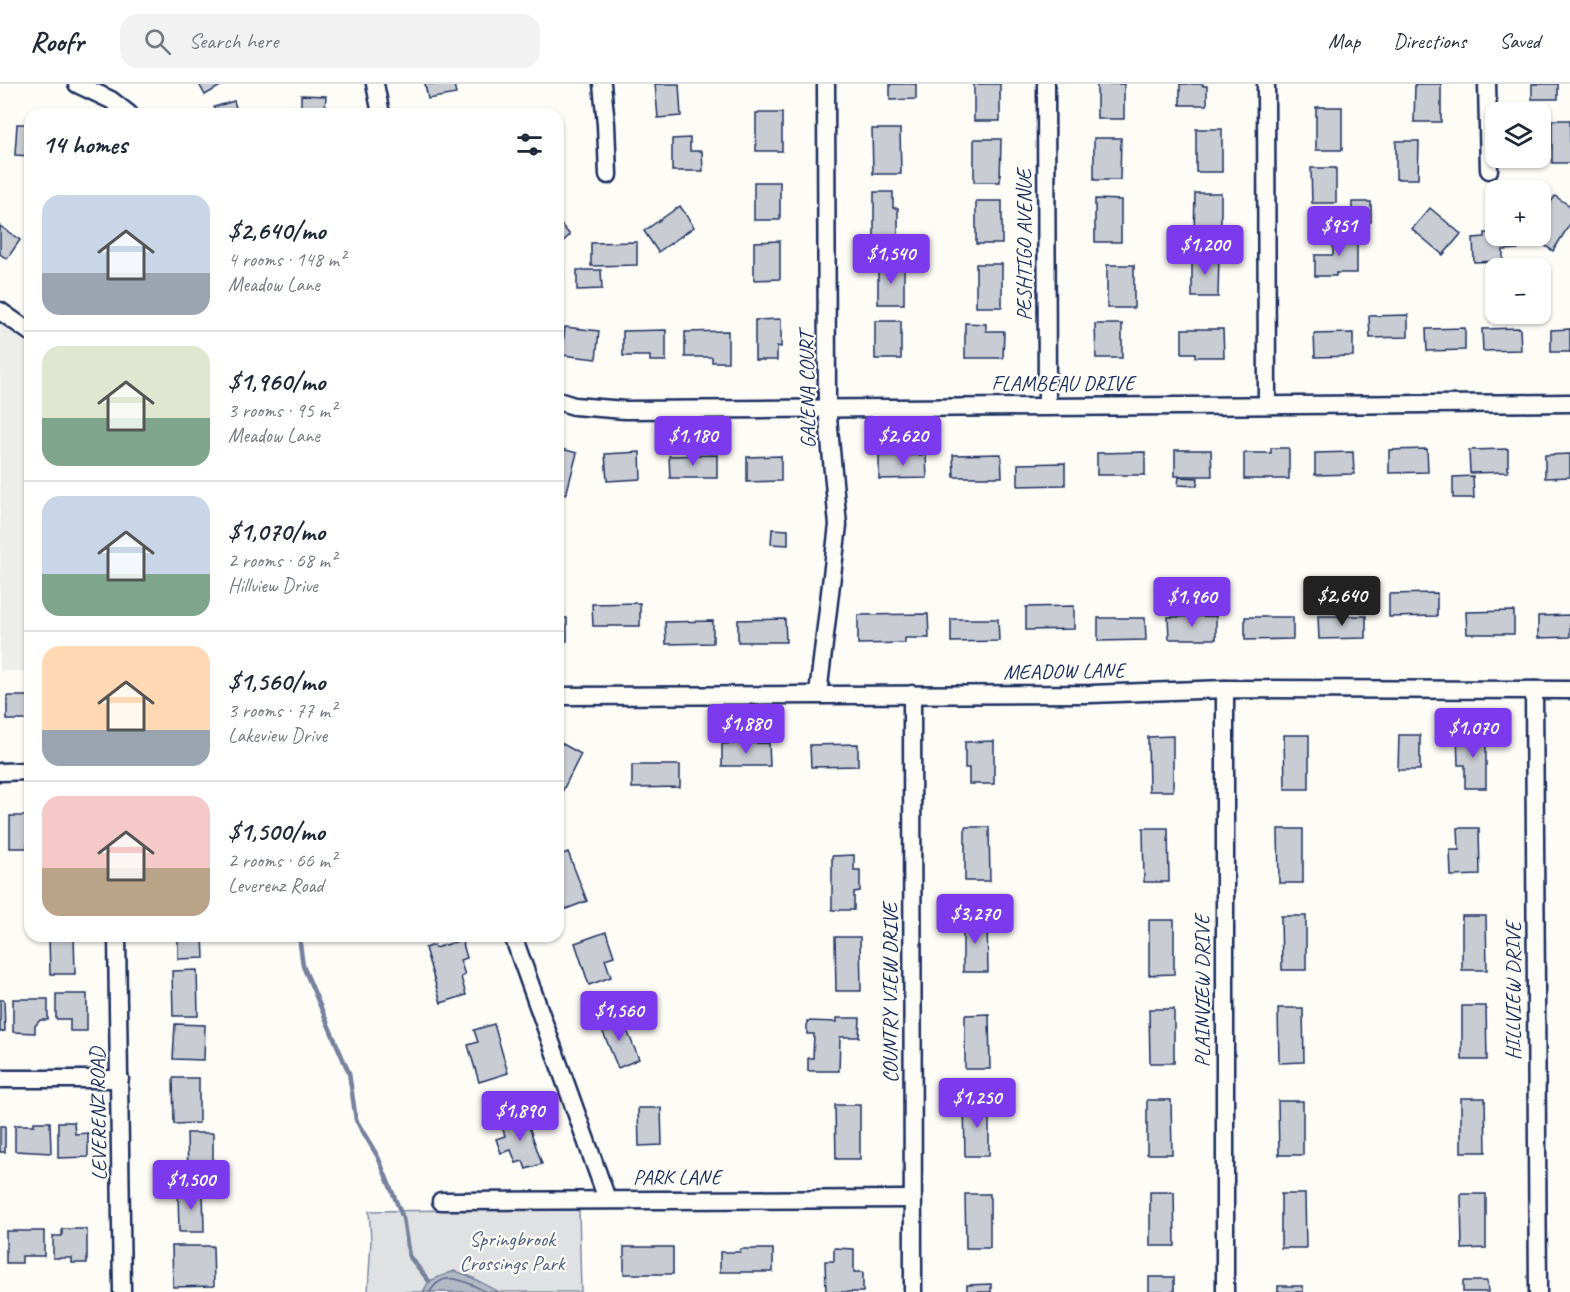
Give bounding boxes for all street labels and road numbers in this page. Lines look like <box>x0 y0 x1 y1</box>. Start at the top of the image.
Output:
street label: PESHTIGO AVENUE <box>1011 166 1037 321</box>
street label: GALENA COURT <box>793 326 821 449</box>
street label: FLAMBEAU DRIVE <box>991 370 1137 396</box>
street label: MEADOW LANE <box>1003 657 1127 685</box>
street label: COUNTRY VIEW DRIVE <box>877 900 903 1083</box>
street label: PLAINVIEW DRIVE <box>1189 912 1215 1067</box>
street label: HILLVIEW DRIVE <box>1500 919 1526 1060</box>
street label: LEVERENZ ROAD <box>84 1045 112 1181</box>
street label: PARK LANE <box>633 1164 723 1190</box>

